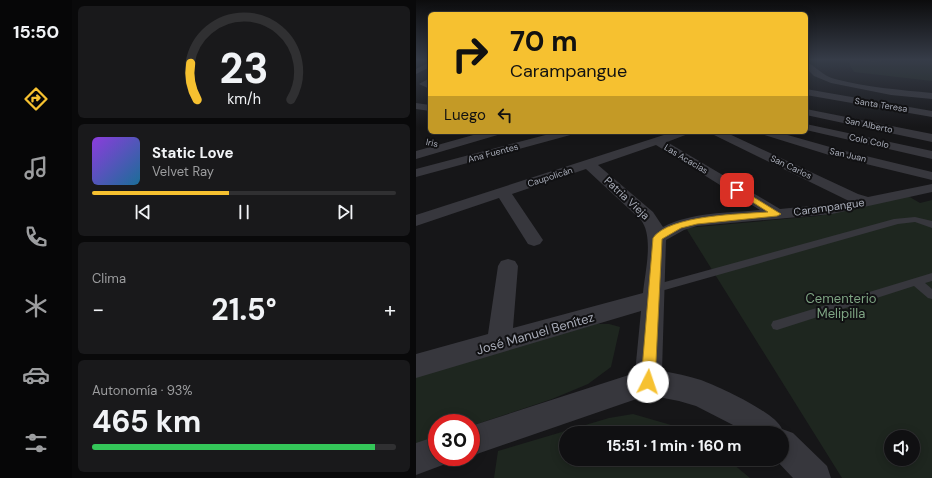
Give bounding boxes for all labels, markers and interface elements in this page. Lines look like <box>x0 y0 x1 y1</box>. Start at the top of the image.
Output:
text: 15:50 <box>13 20 59 44</box>
text: 70 m <box>510 23 578 60</box>
icon: right <box>444 28 496 80</box>
text: 23 <box>219 42 269 96</box>
text: Carampangue <box>510 59 627 83</box>
icon: directions <box>22 85 50 113</box>
text: km/h <box>227 90 261 108</box>
street label: Santa Teresa <box>854 95 908 115</box>
icon: left <box>494 104 516 126</box>
text: Luego <box>444 105 486 125</box>
street label: San Alberto <box>844 114 894 136</box>
street label: Colo Colo <box>848 131 890 151</box>
street label: Iris <box>425 136 440 150</box>
street label: Ana Fuentes <box>466 140 520 165</box>
street label: Las Acacias <box>662 141 711 177</box>
text: Static Love <box>152 143 233 163</box>
street label: San Juan <box>828 145 868 165</box>
street label: San Carlos <box>768 152 814 182</box>
icon: music <box>22 154 50 182</box>
text: Velvet Ray <box>152 163 214 180</box>
street label: Caupolicán <box>526 164 574 190</box>
pin <box>720 173 754 207</box>
street label: Patria Vieja <box>601 174 653 222</box>
icon: arrive <box>726 179 748 201</box>
street label: Carampangue <box>793 195 865 219</box>
icon: previous <box>132 201 154 223</box>
icon: pause <box>233 201 255 223</box>
icon: next <box>334 201 356 223</box>
icon: phone <box>22 223 50 251</box>
text: Clima <box>92 270 126 287</box>
text: 21.5° <box>211 290 277 329</box>
park label: Cementerio Melipilla <box>805 290 877 322</box>
icon: climate <box>22 292 50 320</box>
text: − <box>92 295 104 324</box>
text: + <box>384 295 396 324</box>
street label: José Manuel Benítez <box>474 308 596 358</box>
icon: car <box>22 361 50 389</box>
position arrow <box>627 361 669 403</box>
text: Autonomía · 93% <box>92 382 192 399</box>
text: 465 km <box>92 402 201 441</box>
speed limit sign: 30 <box>428 414 480 466</box>
icon: filters <box>22 429 50 457</box>
map controls <box>884 430 920 466</box>
button: sound <box>884 430 920 466</box>
text: 15:51 · 1 min · 160 m <box>607 436 741 456</box>

